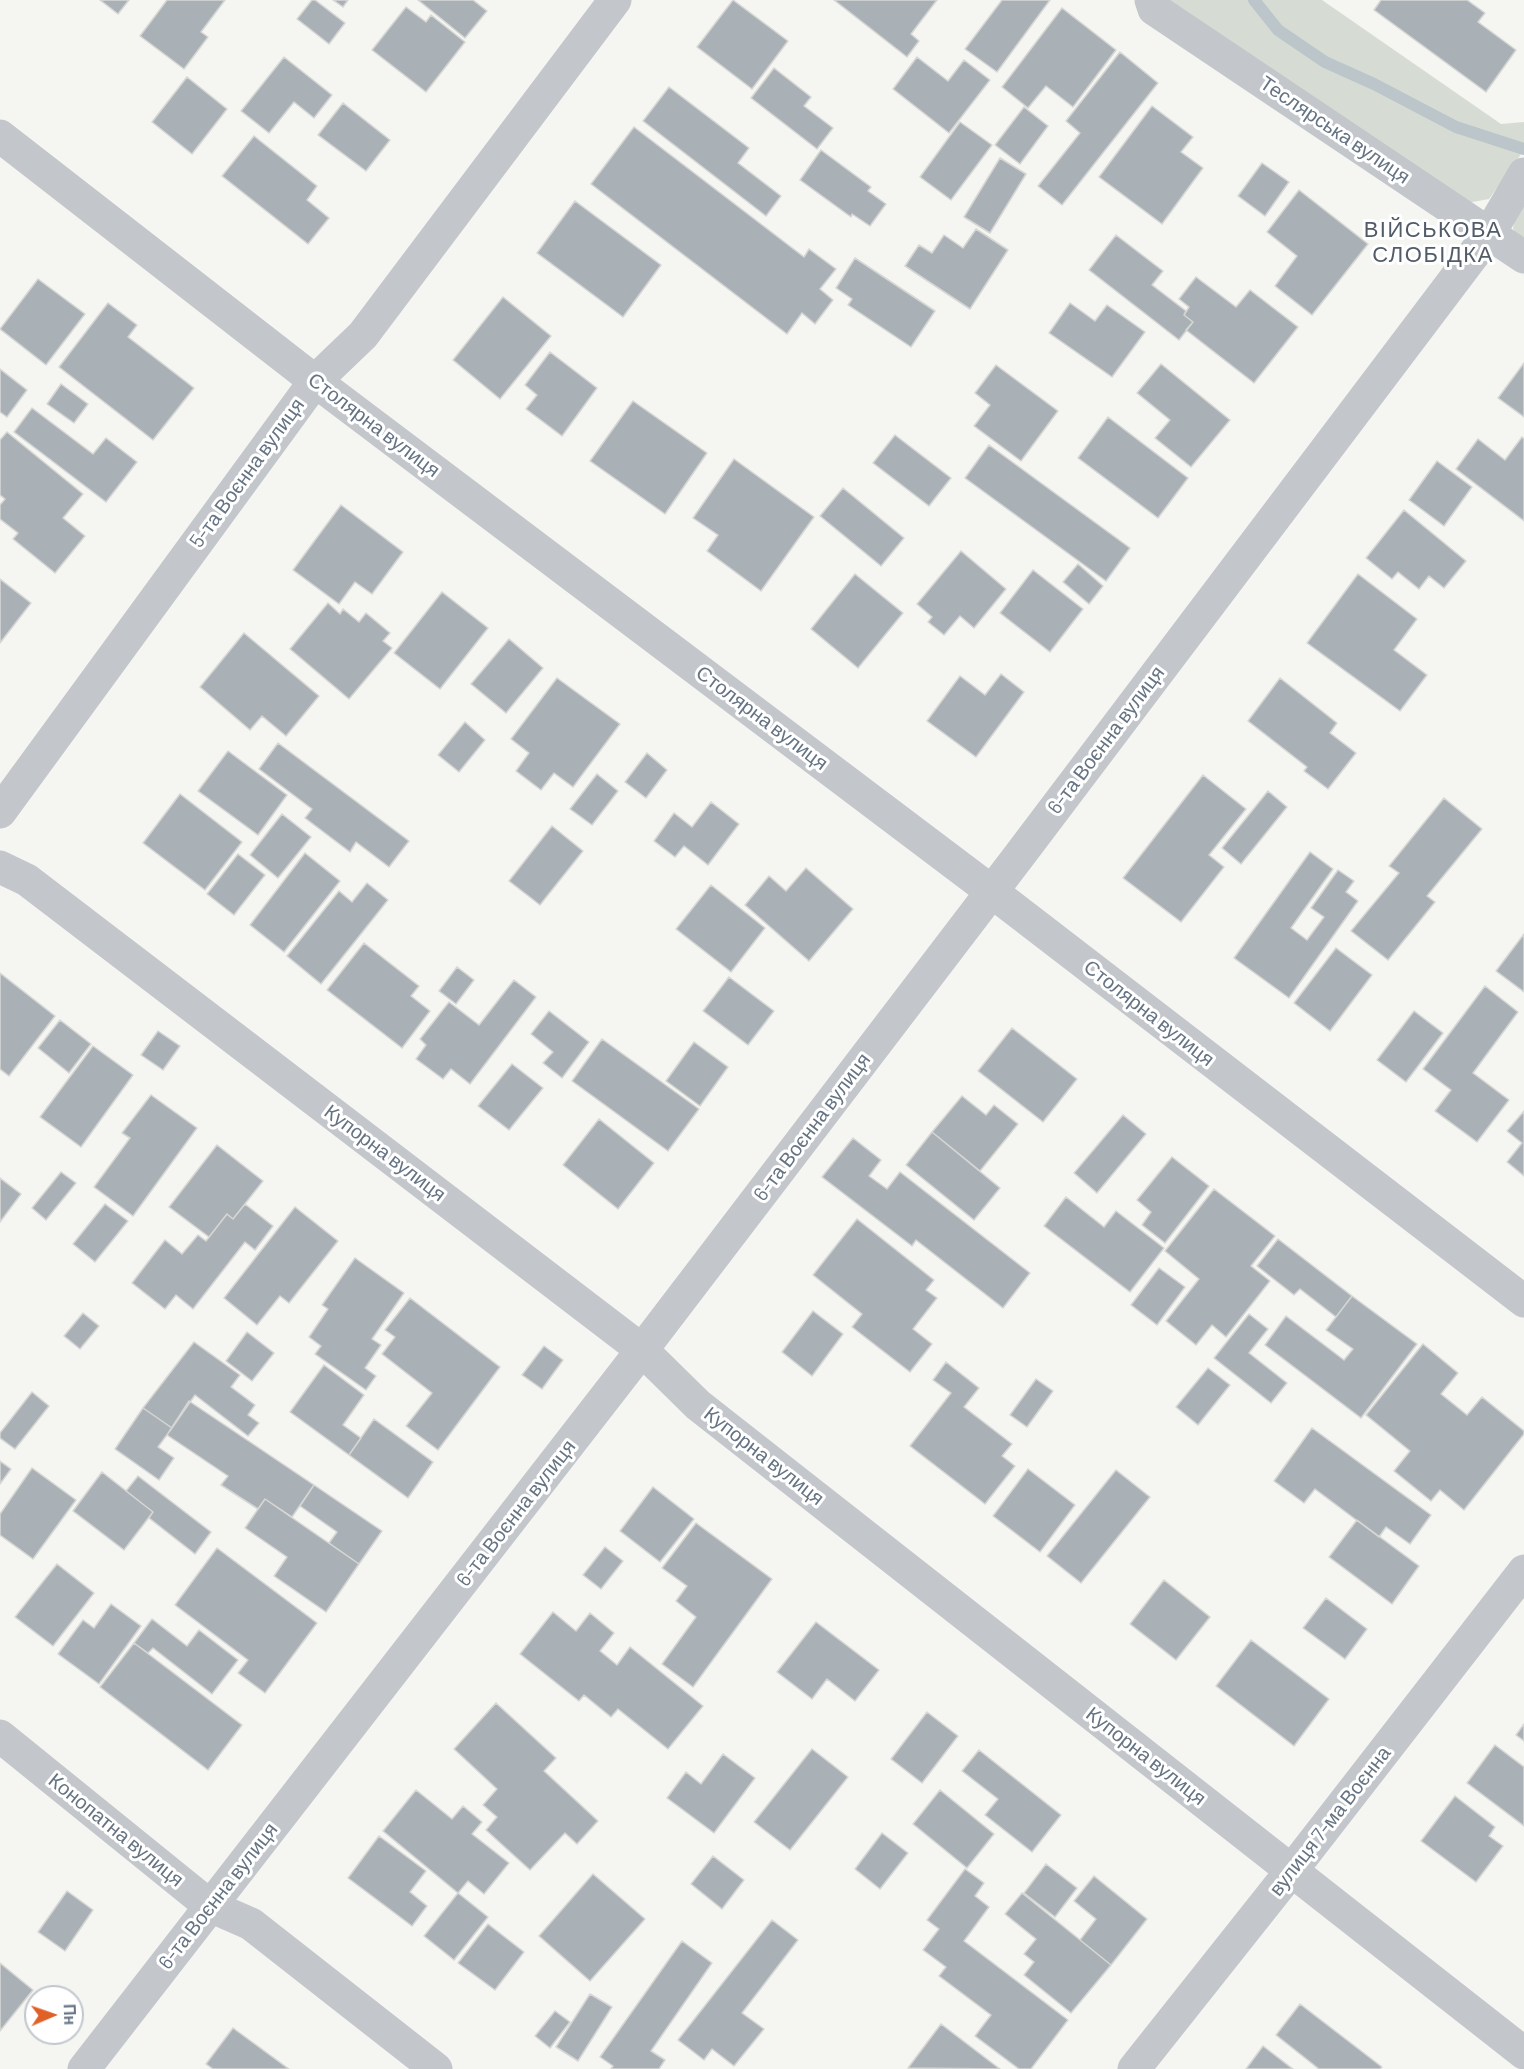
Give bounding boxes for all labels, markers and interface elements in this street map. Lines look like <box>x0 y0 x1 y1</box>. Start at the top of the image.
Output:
street label: Теслярська вулиця <box>1256 71 1414 189</box>
district label: ВІЙСЬКОВА СЛОБІДКА <box>1364 217 1502 268</box>
street label: Столярна вулиця <box>303 368 445 482</box>
street label: 5-та Воєнна вулиця <box>185 394 309 552</box>
street label: Столярна вулиця <box>691 661 833 775</box>
street label: 6-та Воєнна вулиця <box>1043 661 1169 819</box>
street label: Столярна вулиця <box>1079 955 1219 1071</box>
street label: 6-та Воєнна вулиця <box>749 1048 875 1206</box>
street label: Купорна вулиця <box>320 1100 450 1206</box>
street label: Купорна вулиця <box>699 1402 829 1510</box>
street label: 6-та Воєнна вулиця <box>451 1435 581 1591</box>
street label: Купорна вулиця <box>1081 1702 1211 1810</box>
street label: вулиця 7-ма Воєнна <box>1264 1742 1396 1900</box>
street label: Конопатна вулиця <box>44 1768 188 1892</box>
street label: 6-та Воєнна вулиця <box>153 1818 283 1974</box>
north arrow <box>24 1985 84 2045</box>
text: Пн <box>61 2004 80 2025</box>

